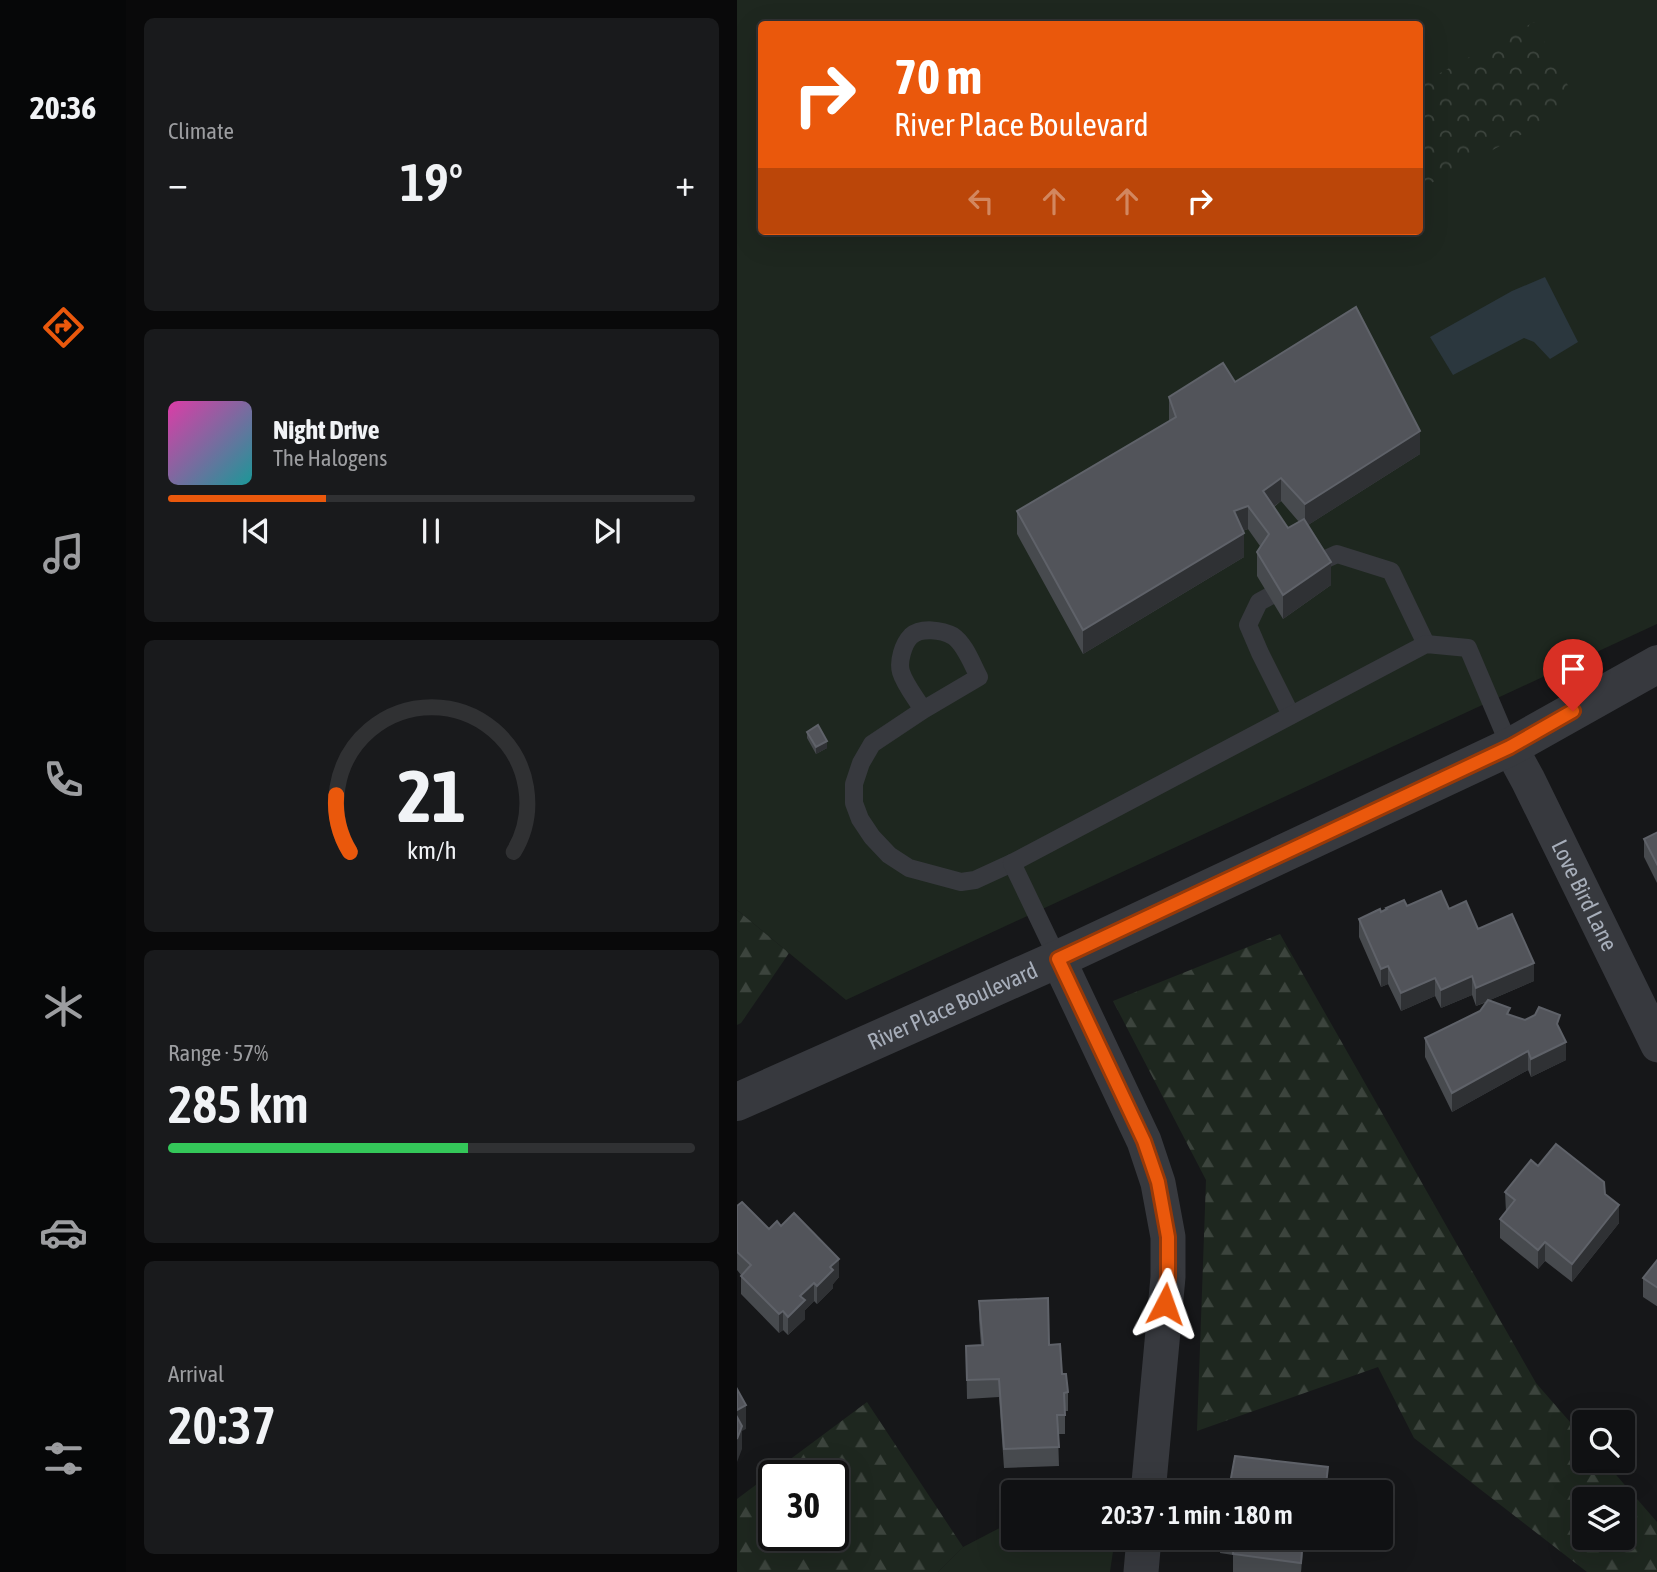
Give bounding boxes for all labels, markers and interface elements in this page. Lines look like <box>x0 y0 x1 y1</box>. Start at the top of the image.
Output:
text: 70 m <box>894 48 982 104</box>
icon: right <box>779 49 870 140</box>
text: 20:36 <box>30 89 96 126</box>
text: River Place Boulevard <box>894 106 1149 143</box>
text: Climate <box>168 118 234 144</box>
text: 19° <box>400 152 463 212</box>
text: − <box>168 161 188 204</box>
text: + <box>675 161 695 204</box>
icon: left <box>962 182 1000 220</box>
icon: ahead <box>1035 182 1073 220</box>
icon: ahead <box>1108 182 1146 220</box>
icon: right <box>1181 182 1219 220</box>
icon: directions <box>39 303 88 352</box>
text: Night Drive <box>273 415 380 445</box>
text: The Halogens <box>273 445 387 471</box>
icon: previous <box>237 512 275 550</box>
icon: pause <box>412 512 450 550</box>
icon: next <box>588 512 626 550</box>
icon: music <box>39 529 88 578</box>
pin <box>1543 639 1603 711</box>
icon: arrive <box>1554 650 1592 688</box>
text: 21 <box>397 754 466 837</box>
icon: phone <box>39 755 88 804</box>
street label: Love Bird Lane <box>1546 835 1623 955</box>
text: km/h <box>407 836 456 864</box>
street label: River Place Boulevard <box>864 957 1042 1055</box>
icon: climate <box>39 982 88 1031</box>
text: Range · 57% <box>168 1040 268 1066</box>
text: 285 km <box>168 1074 309 1134</box>
icon: car <box>39 1208 88 1257</box>
position arrow <box>1128 1267 1202 1341</box>
text: Arrival <box>168 1361 224 1387</box>
text: 20:37 <box>168 1395 276 1455</box>
map controls <box>1572 1410 1635 1550</box>
button: search <box>1572 1410 1635 1473</box>
icon: filters <box>39 1434 88 1483</box>
speed limit sign: 30 <box>758 1460 849 1551</box>
button: layers <box>1572 1487 1635 1550</box>
text: 20:37 · 1 min · 180 m <box>1101 1500 1293 1530</box>

